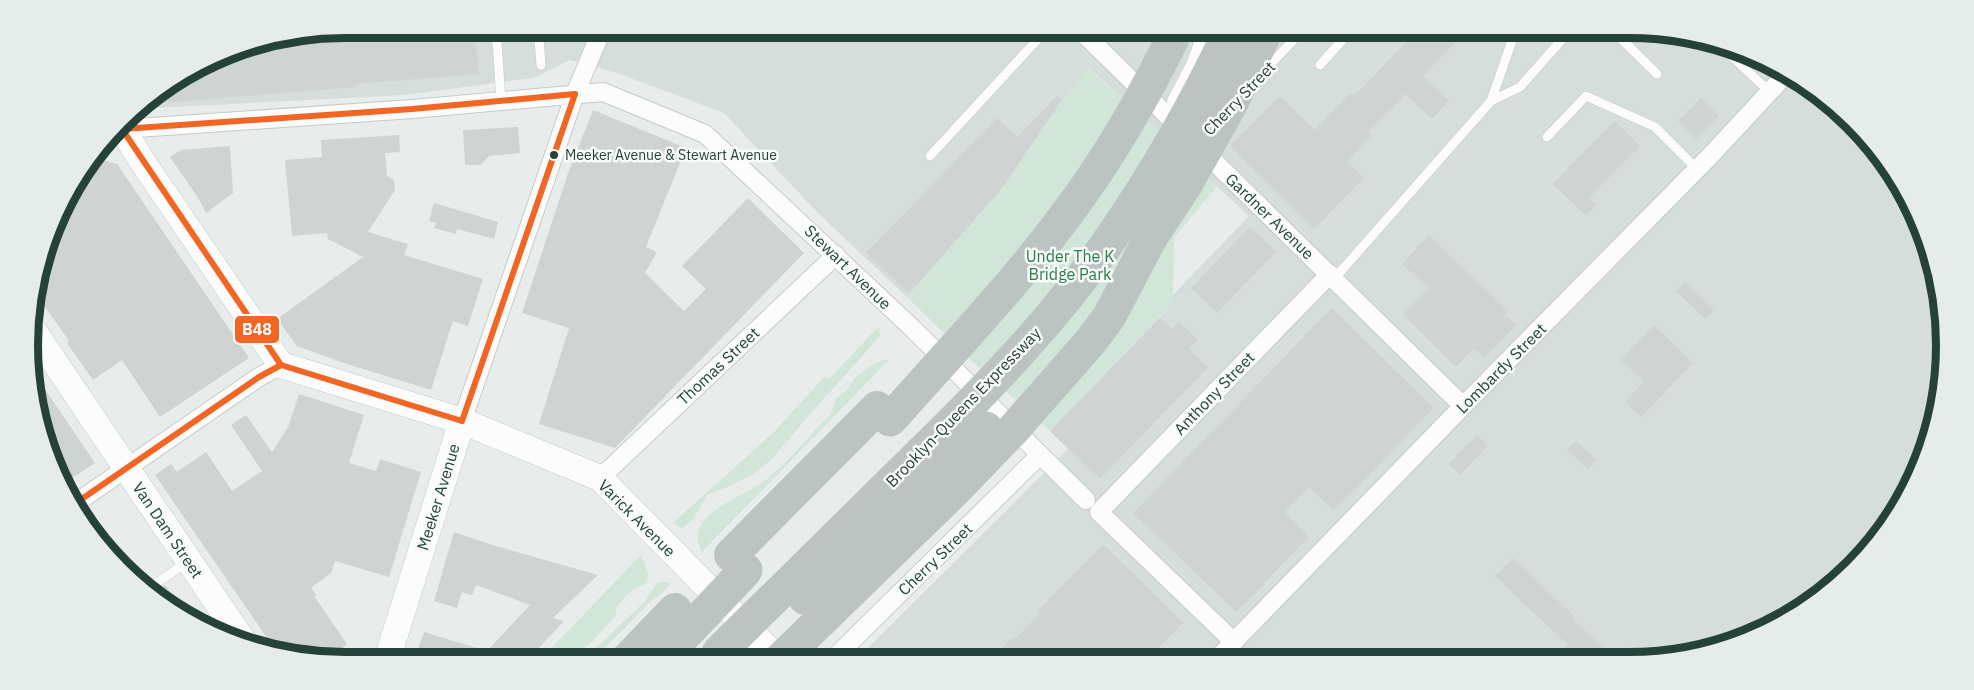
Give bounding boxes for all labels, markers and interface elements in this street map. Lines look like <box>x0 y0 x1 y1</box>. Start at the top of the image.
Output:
street label: Cherry Street <box>1199 57 1279 139</box>
place label: Meeker Avenue & Stewart Avenue <box>565 146 777 164</box>
marker: Meeker Avenue & Stewart Avenue <box>548 149 560 161</box>
street label: Gardner Avenue <box>1221 169 1319 264</box>
street label: Stewart Avenue <box>800 221 896 314</box>
park label: Under The K Bridge Park <box>1026 246 1114 284</box>
line badge: B48 <box>234 315 280 344</box>
text: B48 <box>242 319 272 339</box>
street label: Lombardy Street <box>1452 319 1550 417</box>
street label: Thomas Street <box>673 323 763 409</box>
street label: Brooklyn-Queens Expressway <box>881 323 1045 491</box>
street label: Anthony Street <box>1169 347 1259 439</box>
street label: Meeker Avenue <box>412 441 464 553</box>
street label: Varick Avenue <box>594 475 680 561</box>
street label: Van Dam Street <box>129 478 207 582</box>
street label: Cherry Street <box>894 519 976 599</box>

